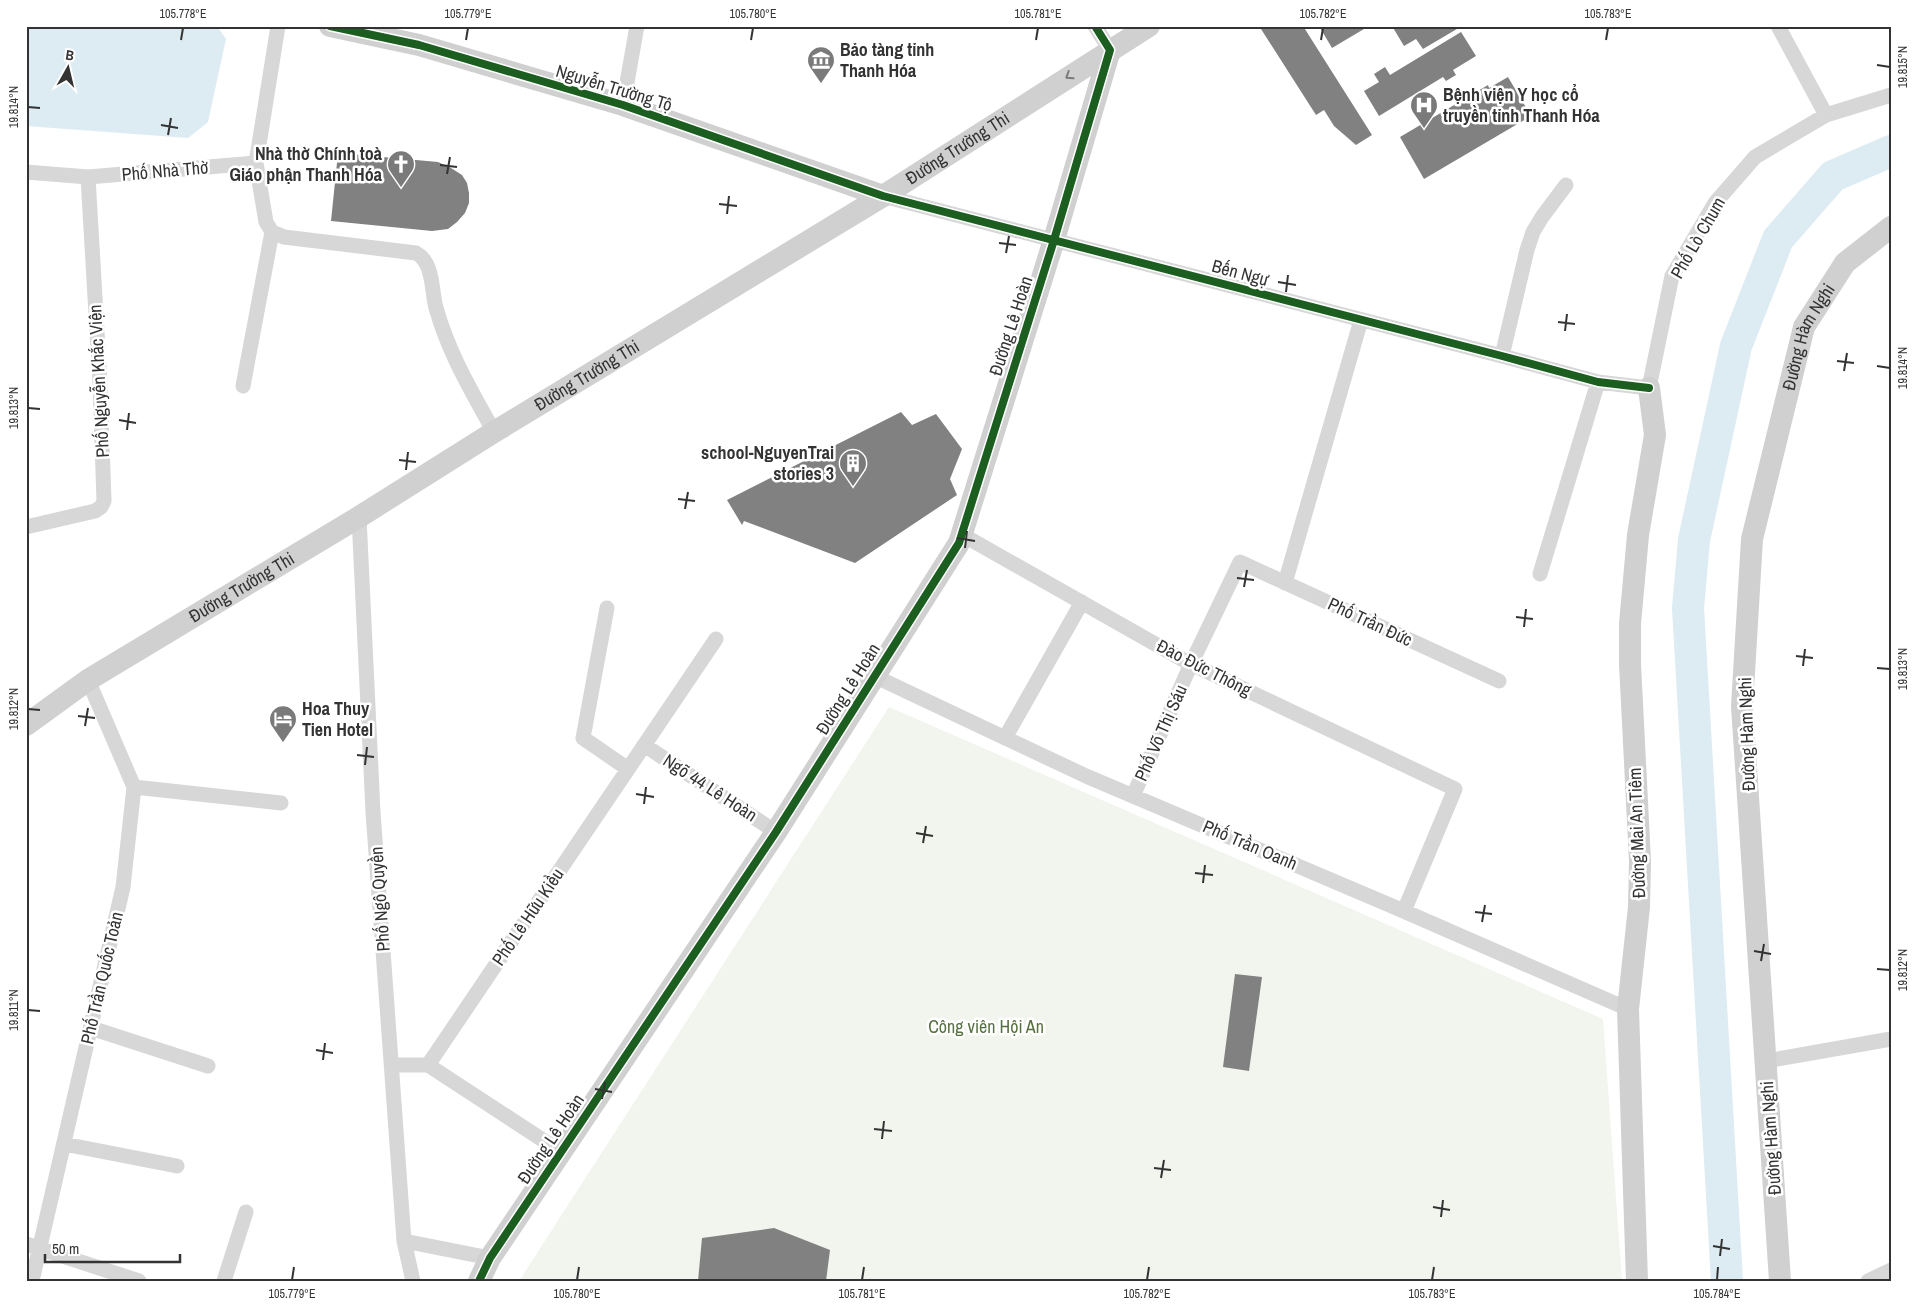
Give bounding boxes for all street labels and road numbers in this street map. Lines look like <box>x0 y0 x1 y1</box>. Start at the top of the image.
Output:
street label: Nguyễn Trường Tộ <box>553 58 675 117</box>
street label: Đường Trường Thi <box>901 105 1014 190</box>
street label: Phố Nhà Thờ <box>121 154 209 187</box>
street label: Phố Lò Chum <box>1664 192 1731 283</box>
street label: Bến Ngự <box>1209 253 1272 292</box>
street label: Đường Lê Hoàn <box>983 273 1038 379</box>
street label: Đường Hàm Nghi <box>1776 279 1841 393</box>
street label: Phố Nguyễn Khắc Viện <box>82 304 115 458</box>
street label: Đường Trường Thi <box>529 334 644 417</box>
street label: Đường Trường Thi <box>184 546 299 628</box>
street label: Phố Trần Đức <box>1324 591 1416 652</box>
street label: Đào Đức Thông <box>1153 633 1257 702</box>
street label: Đường Lê Hoàn <box>810 638 886 739</box>
street label: Đường Hàm Nghi <box>1732 677 1761 791</box>
street label: Phố Võ Thị Sáu <box>1128 681 1193 785</box>
street label: Ngõ 44 Lê Hoàn <box>658 748 762 827</box>
street label: Đường Mai An Tiêm <box>1622 767 1651 899</box>
street label: Phố Trần Oanh <box>1199 813 1301 876</box>
street label: Phố Ngô Quyền <box>363 846 396 952</box>
street label: Phố Lê Hữu Kiều <box>486 863 569 970</box>
street label: Phố Trần Quốc Toản <box>74 909 129 1047</box>
street label: Đường Hàm Nghi <box>1754 1080 1787 1196</box>
street label: Đường Lê Hoàn <box>511 1089 590 1189</box>

